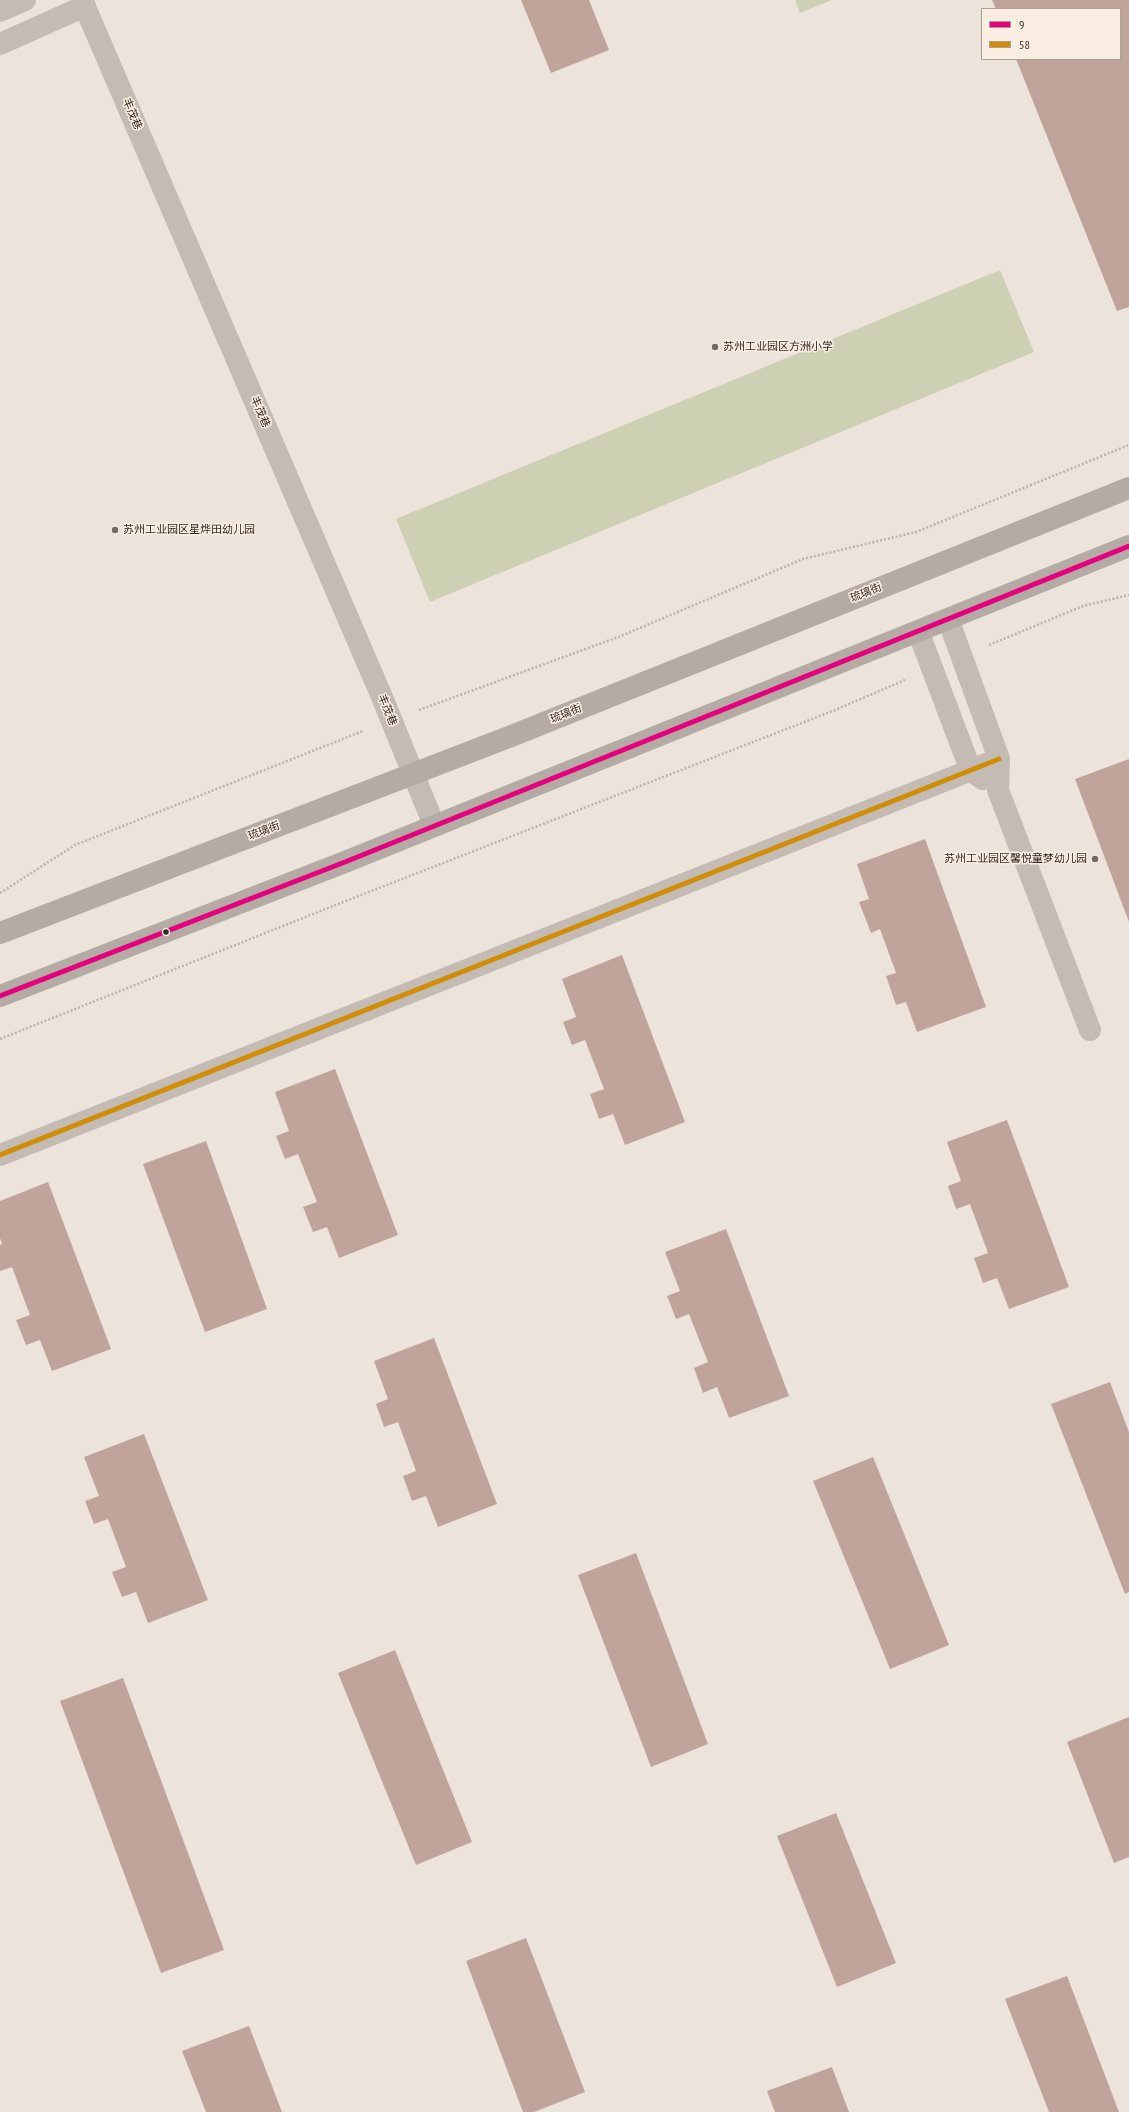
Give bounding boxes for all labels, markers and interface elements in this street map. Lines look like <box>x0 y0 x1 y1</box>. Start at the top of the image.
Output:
legend <box>981 8 1121 60</box>
text: 9 <box>1019 17 1024 32</box>
text: 58 <box>1019 37 1030 52</box>
street label: 丰茂巷 <box>119 96 145 132</box>
place label: 苏州工业园区方洲小学 <box>723 340 833 354</box>
marker: 苏州工业园区方洲小学 <box>710 342 720 352</box>
street label: 丰茂巷 <box>247 394 273 430</box>
place label: 苏州工业园区星烨田幼儿园 <box>123 523 255 537</box>
marker: 苏州工业园区星烨田幼儿园 <box>110 525 120 535</box>
street label: 琉璃街 <box>848 581 884 605</box>
street label: 丰茂巷 <box>375 692 399 728</box>
street label: 琉璃街 <box>548 702 584 726</box>
street label: 琉璃街 <box>246 819 282 843</box>
place label: 苏州工业园区馨悦童梦幼儿园 <box>944 852 1087 866</box>
marker: 苏州工业园区馨悦童梦幼儿园 <box>1090 854 1100 864</box>
unlabelled marker <box>161 927 171 937</box>

